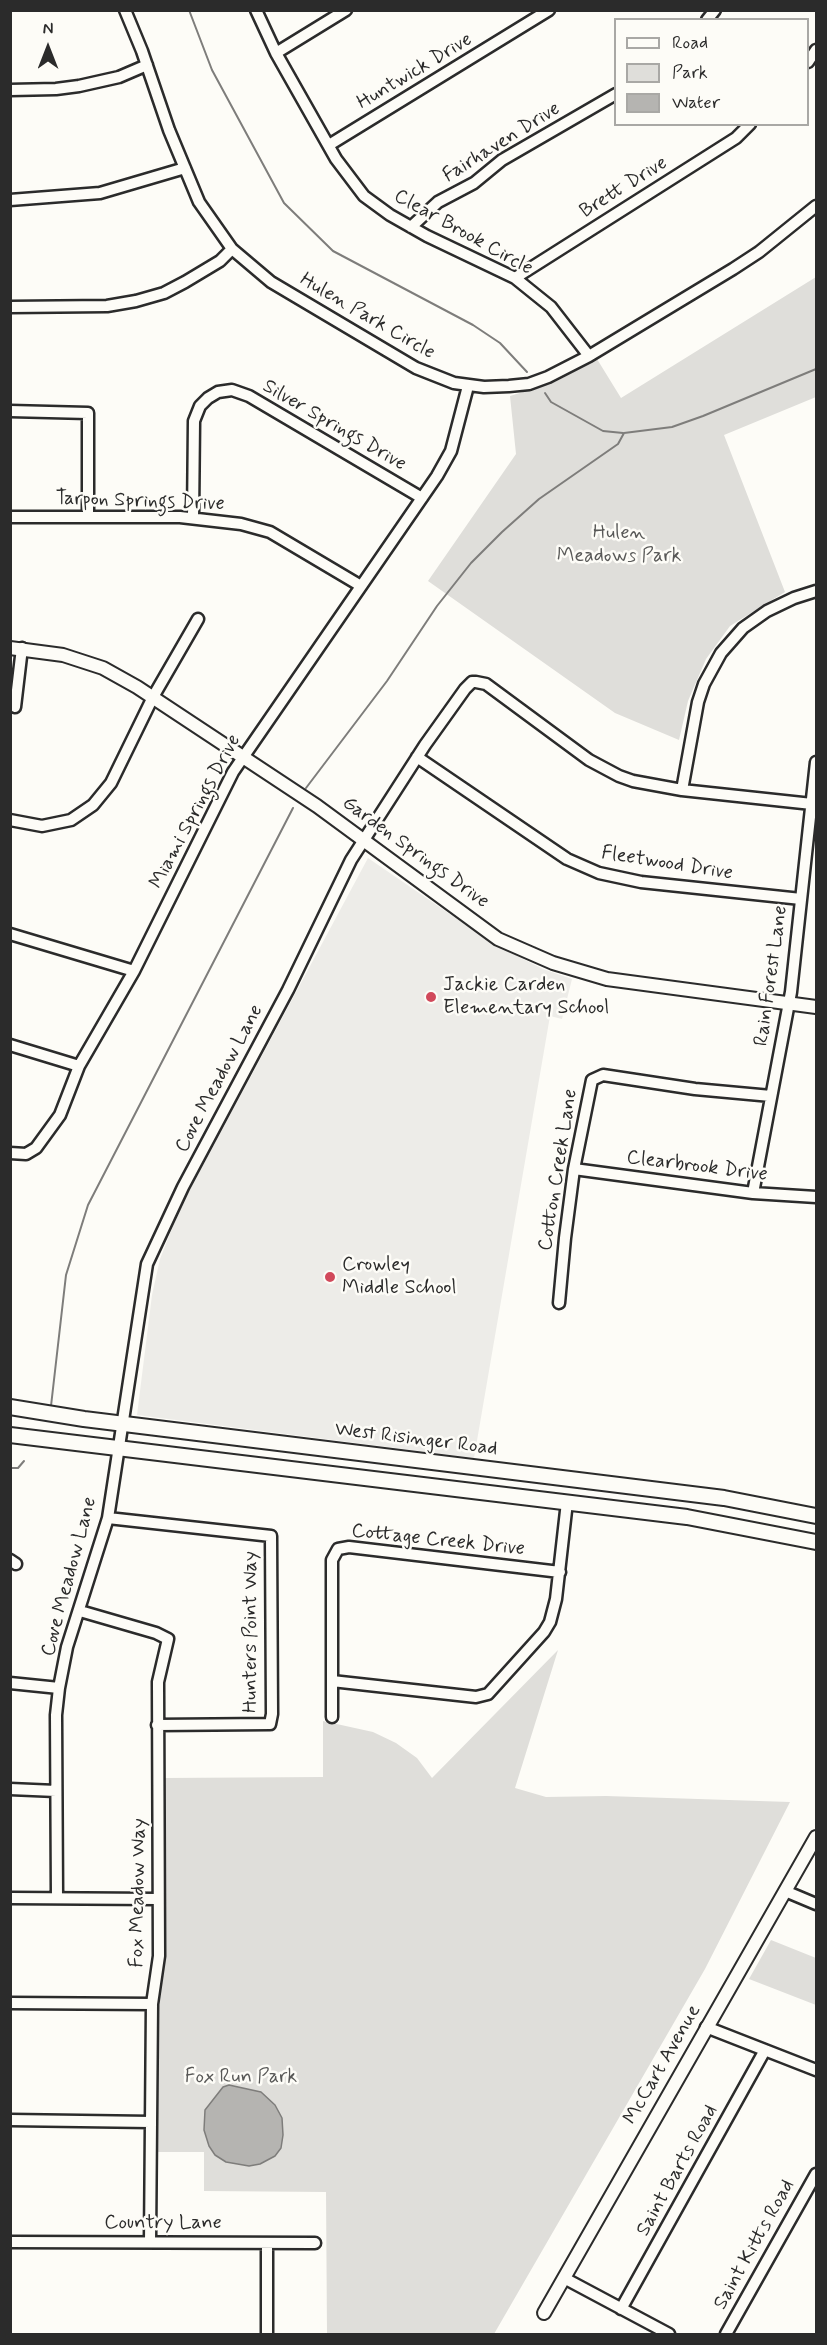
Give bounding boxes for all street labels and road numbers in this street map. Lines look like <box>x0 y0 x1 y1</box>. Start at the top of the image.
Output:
street label: Huntwick Drive <box>353 28 477 116</box>
street label: Fairhaven Drive <box>439 97 565 189</box>
street label: Brett Drive <box>576 152 672 224</box>
street label: Clear Brook Circle <box>389 185 537 281</box>
street label: Hulen Park Circle <box>295 269 439 365</box>
street label: Silver Springs Drive <box>258 375 410 477</box>
street label: Tarpon Springs Drive <box>55 487 225 517</box>
street label: Miami Springs Drive <box>145 731 247 893</box>
street label: Garden Springs Drive <box>337 792 493 914</box>
street label: Fleetwood Drive <box>600 842 734 886</box>
street label: Rain Forest Lane <box>750 904 794 1048</box>
street label: Cove Meadow Lane <box>171 1001 269 1157</box>
street label: Cotton Creek Lane <box>534 1087 584 1253</box>
street label: Clearbrook Drive <box>625 1146 769 1188</box>
street label: West Risinger Road <box>333 1418 499 1462</box>
street label: Cove Meadow Lane <box>37 1495 103 1659</box>
street label: Cottage Creek Drive <box>350 1520 526 1562</box>
street label: Hunters Point Way <box>240 1551 264 1713</box>
street label: Fox Meadow Way <box>126 1818 152 1968</box>
street label: McCart Avenue <box>619 2001 707 2129</box>
street label: Saint Barts Road <box>632 2101 724 2241</box>
street label: Saint Kitts Road <box>709 2176 801 2314</box>
street label: Country Lane <box>104 2212 222 2236</box>

